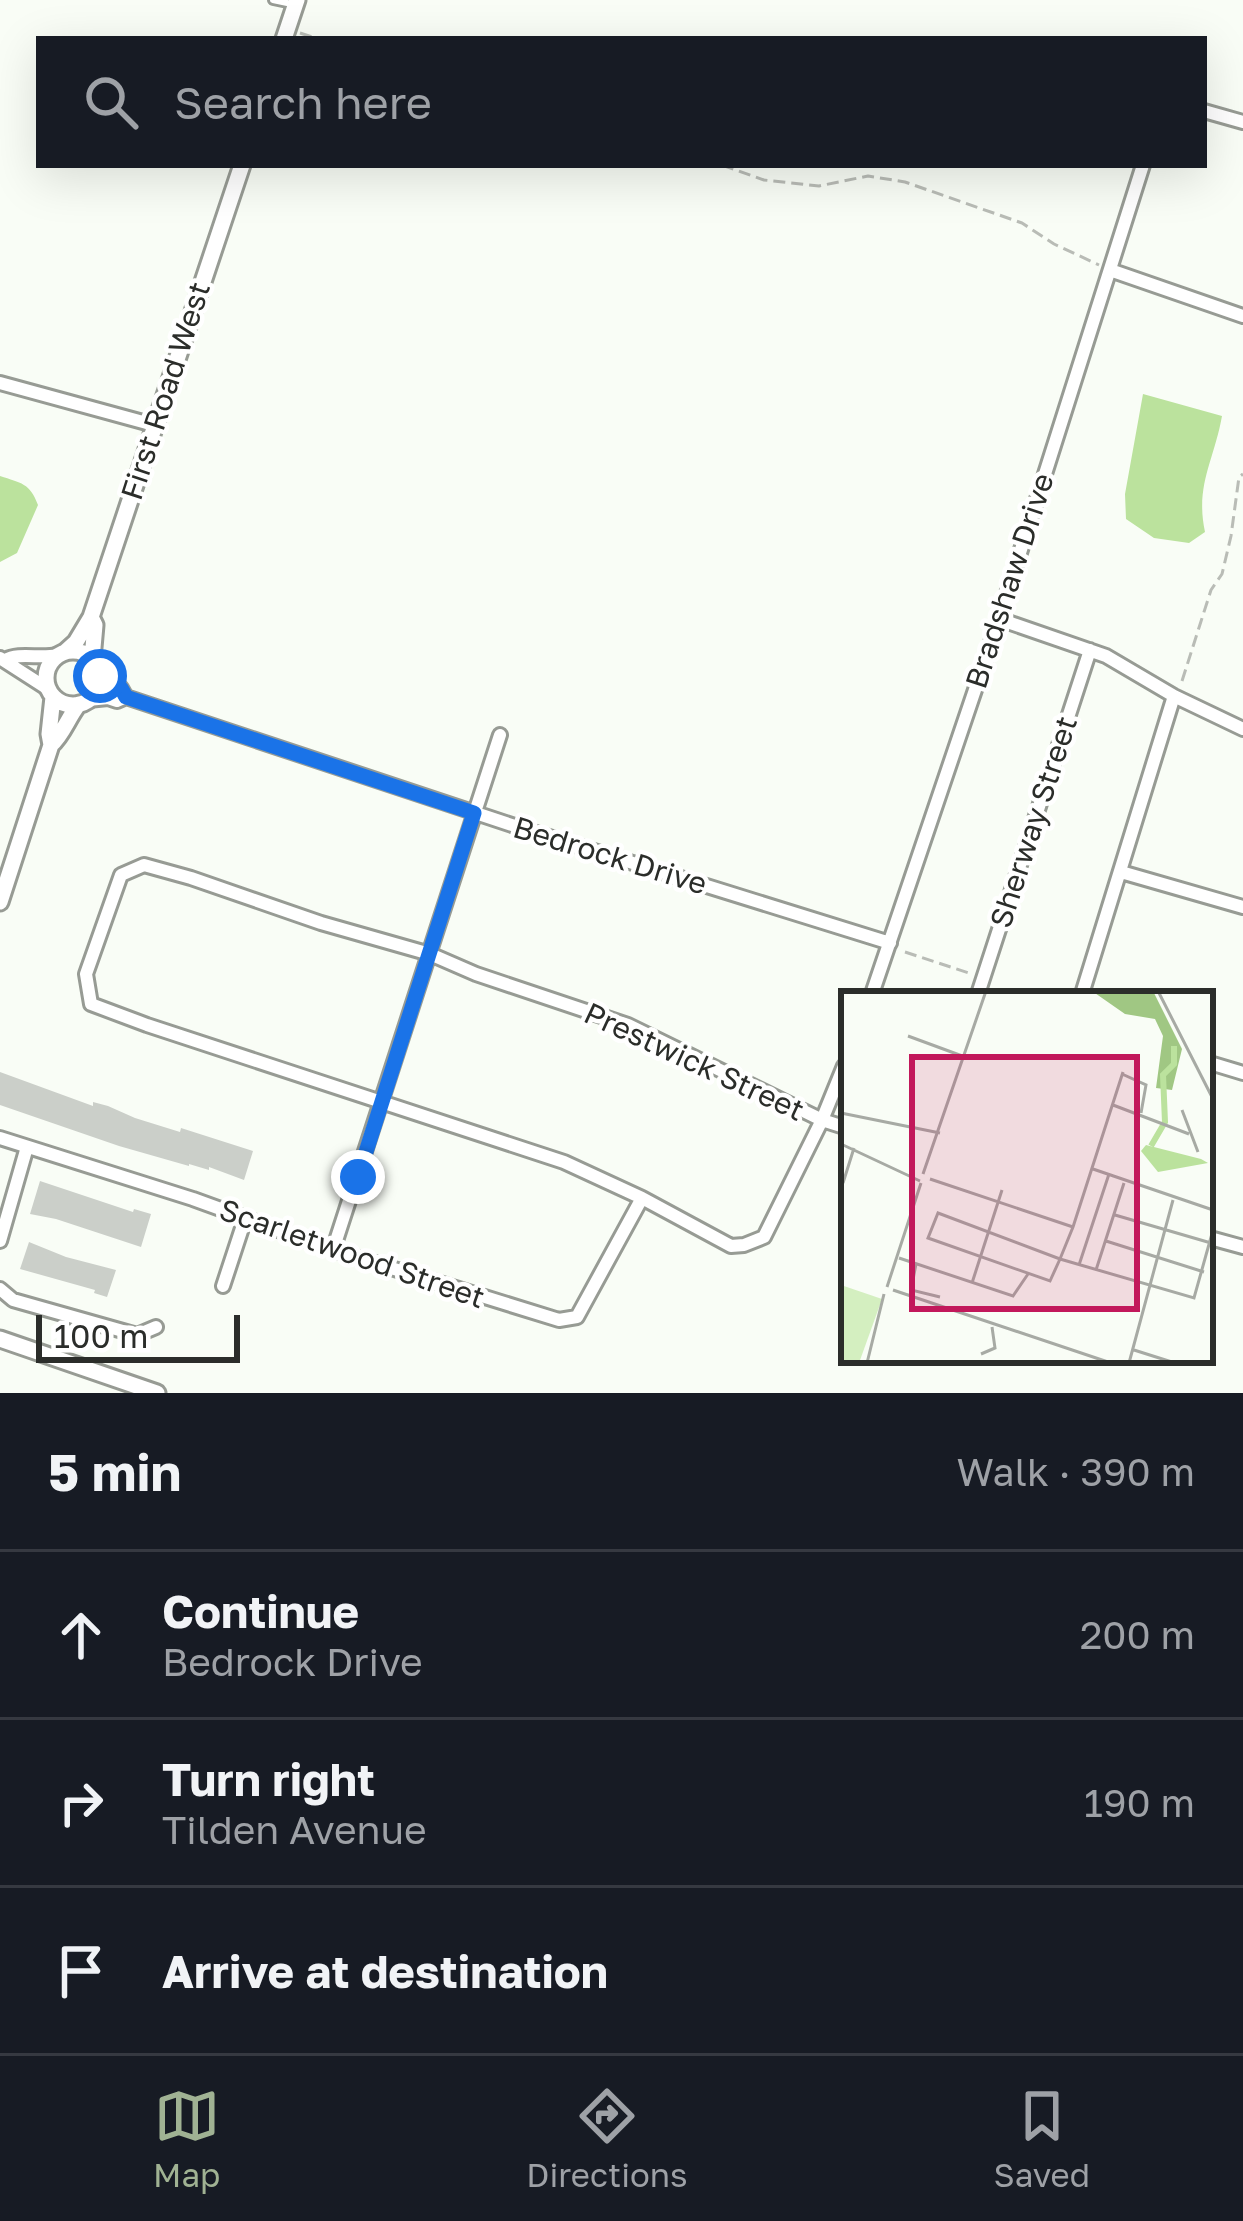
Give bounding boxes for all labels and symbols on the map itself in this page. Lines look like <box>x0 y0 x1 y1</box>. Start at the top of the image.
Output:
street label: First Road West <box>113 277 217 504</box>
street label: Bradshaw Drive <box>957 469 1061 693</box>
route start <box>73 649 127 703</box>
street label: Sherway Street <box>982 711 1084 932</box>
street label: Bedrock Drive <box>509 809 711 902</box>
inset map <box>841 991 1213 1363</box>
street label: Prestwick Street <box>579 994 810 1128</box>
route end <box>331 1150 385 1204</box>
street label: Scarletwood Street <box>215 1191 490 1315</box>
scale bar <box>36 1309 240 1362</box>

